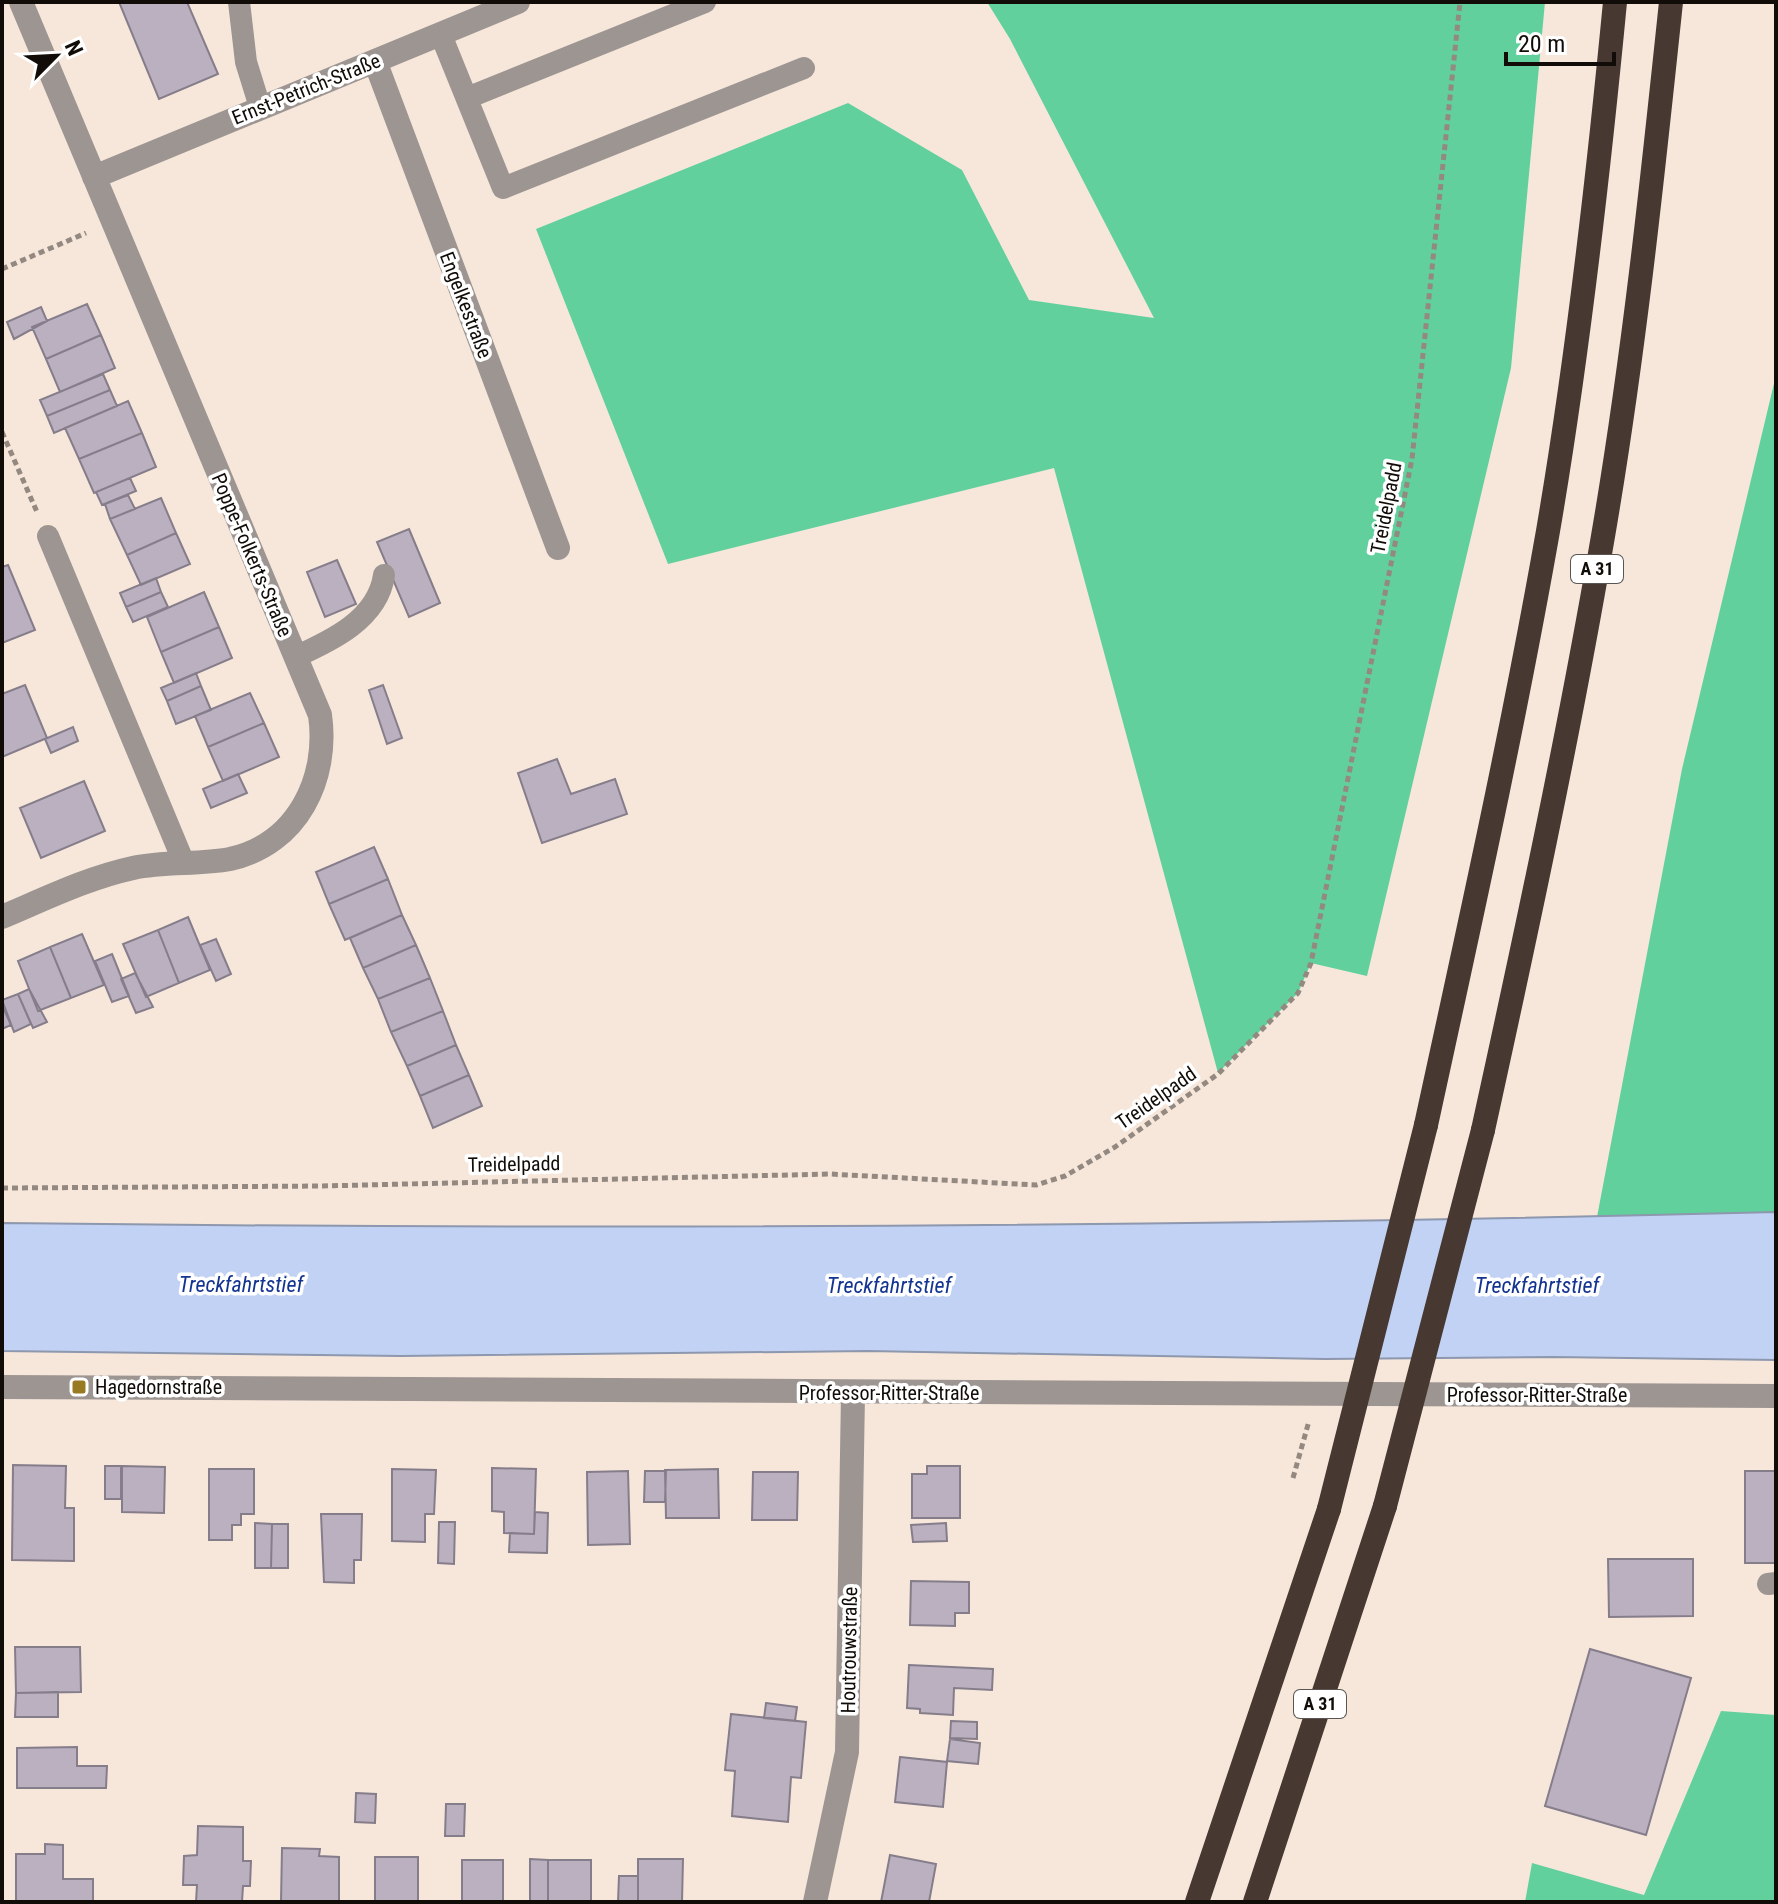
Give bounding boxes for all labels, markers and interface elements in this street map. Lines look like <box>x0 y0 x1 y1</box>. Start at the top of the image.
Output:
north arrow <box>16 16 96 96</box>
scale bar <box>1506 16 1614 66</box>
text: 20 m <box>1518 30 1565 58</box>
text: N <box>60 37 88 59</box>
street label: Ernst-Petrich-Straße <box>228 48 384 130</box>
street label: Engelkestraße <box>435 249 497 361</box>
street label: Treidelpadd <box>1365 460 1407 556</box>
street label: Poppe-Folkerts-Straße <box>207 470 297 640</box>
road number: A 31 <box>1571 555 1623 583</box>
street label: Treidelpadd <box>1111 1062 1201 1134</box>
street label: Treidelpadd <box>467 1151 561 1177</box>
water label: Treckfahrtstief <box>179 1272 305 1297</box>
water label: Treckfahrtstief <box>827 1273 953 1298</box>
water label: Treckfahrtstief <box>1475 1273 1601 1298</box>
place label: Hagedornstraße <box>95 1375 222 1399</box>
marker: Hagedornstraße <box>70 1378 88 1396</box>
street label: Professor-Ritter-Straße <box>799 1381 979 1405</box>
street label: Professor-Ritter-Straße <box>1447 1383 1627 1407</box>
street label: Houtrouwstraße <box>836 1586 862 1714</box>
road number: A 31 <box>1294 1690 1346 1718</box>

